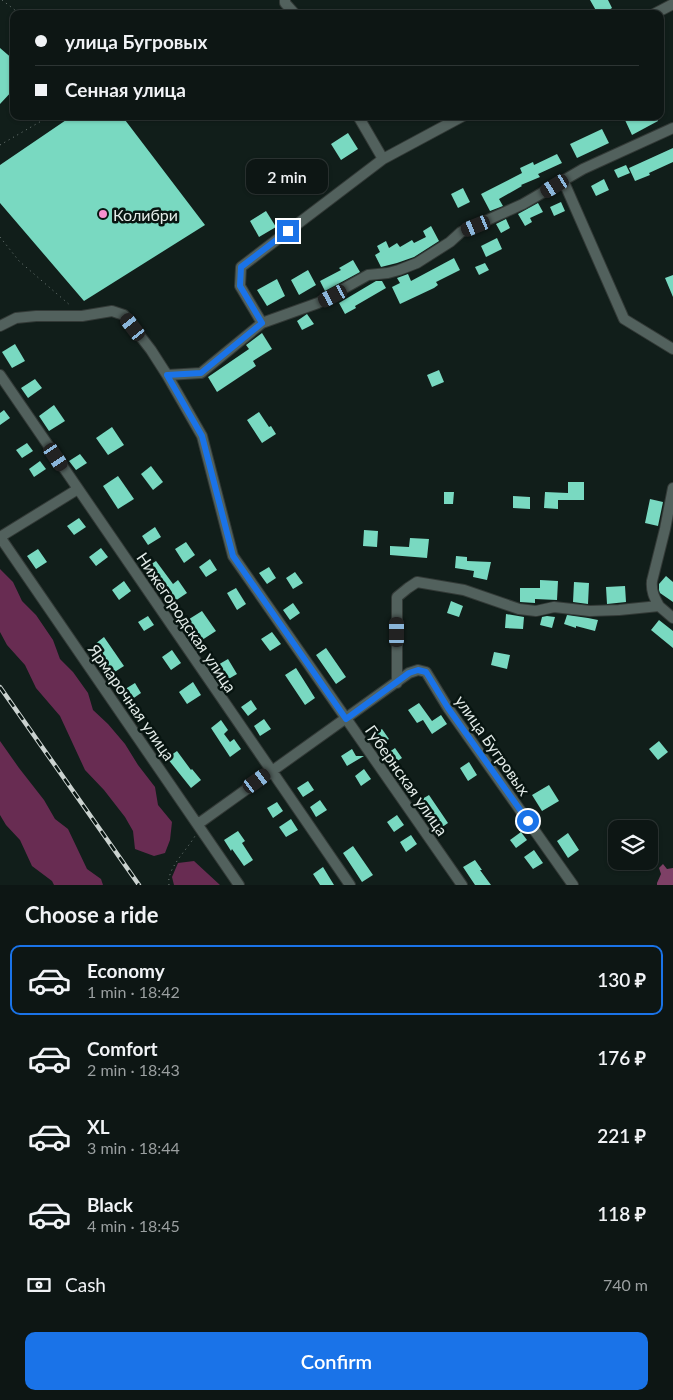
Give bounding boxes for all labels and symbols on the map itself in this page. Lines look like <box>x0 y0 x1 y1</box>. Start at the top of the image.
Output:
callout: 2 min <box>247 158 329 194</box>
car <box>538 172 571 200</box>
place label: Колибри <box>113 205 178 224</box>
marker: Колибри <box>97 208 109 220</box>
car <box>459 213 492 239</box>
route end <box>277 220 299 242</box>
car <box>316 283 349 309</box>
car <box>117 311 148 343</box>
car <box>41 440 70 474</box>
street label: Нижегородская улица <box>133 549 241 695</box>
car <box>389 617 404 647</box>
street label: Ярмарочная улица <box>84 639 179 764</box>
street label: улица Бугровых <box>451 691 535 799</box>
street label: Губернская улица <box>362 721 452 839</box>
car <box>240 766 273 796</box>
route start <box>517 810 539 832</box>

